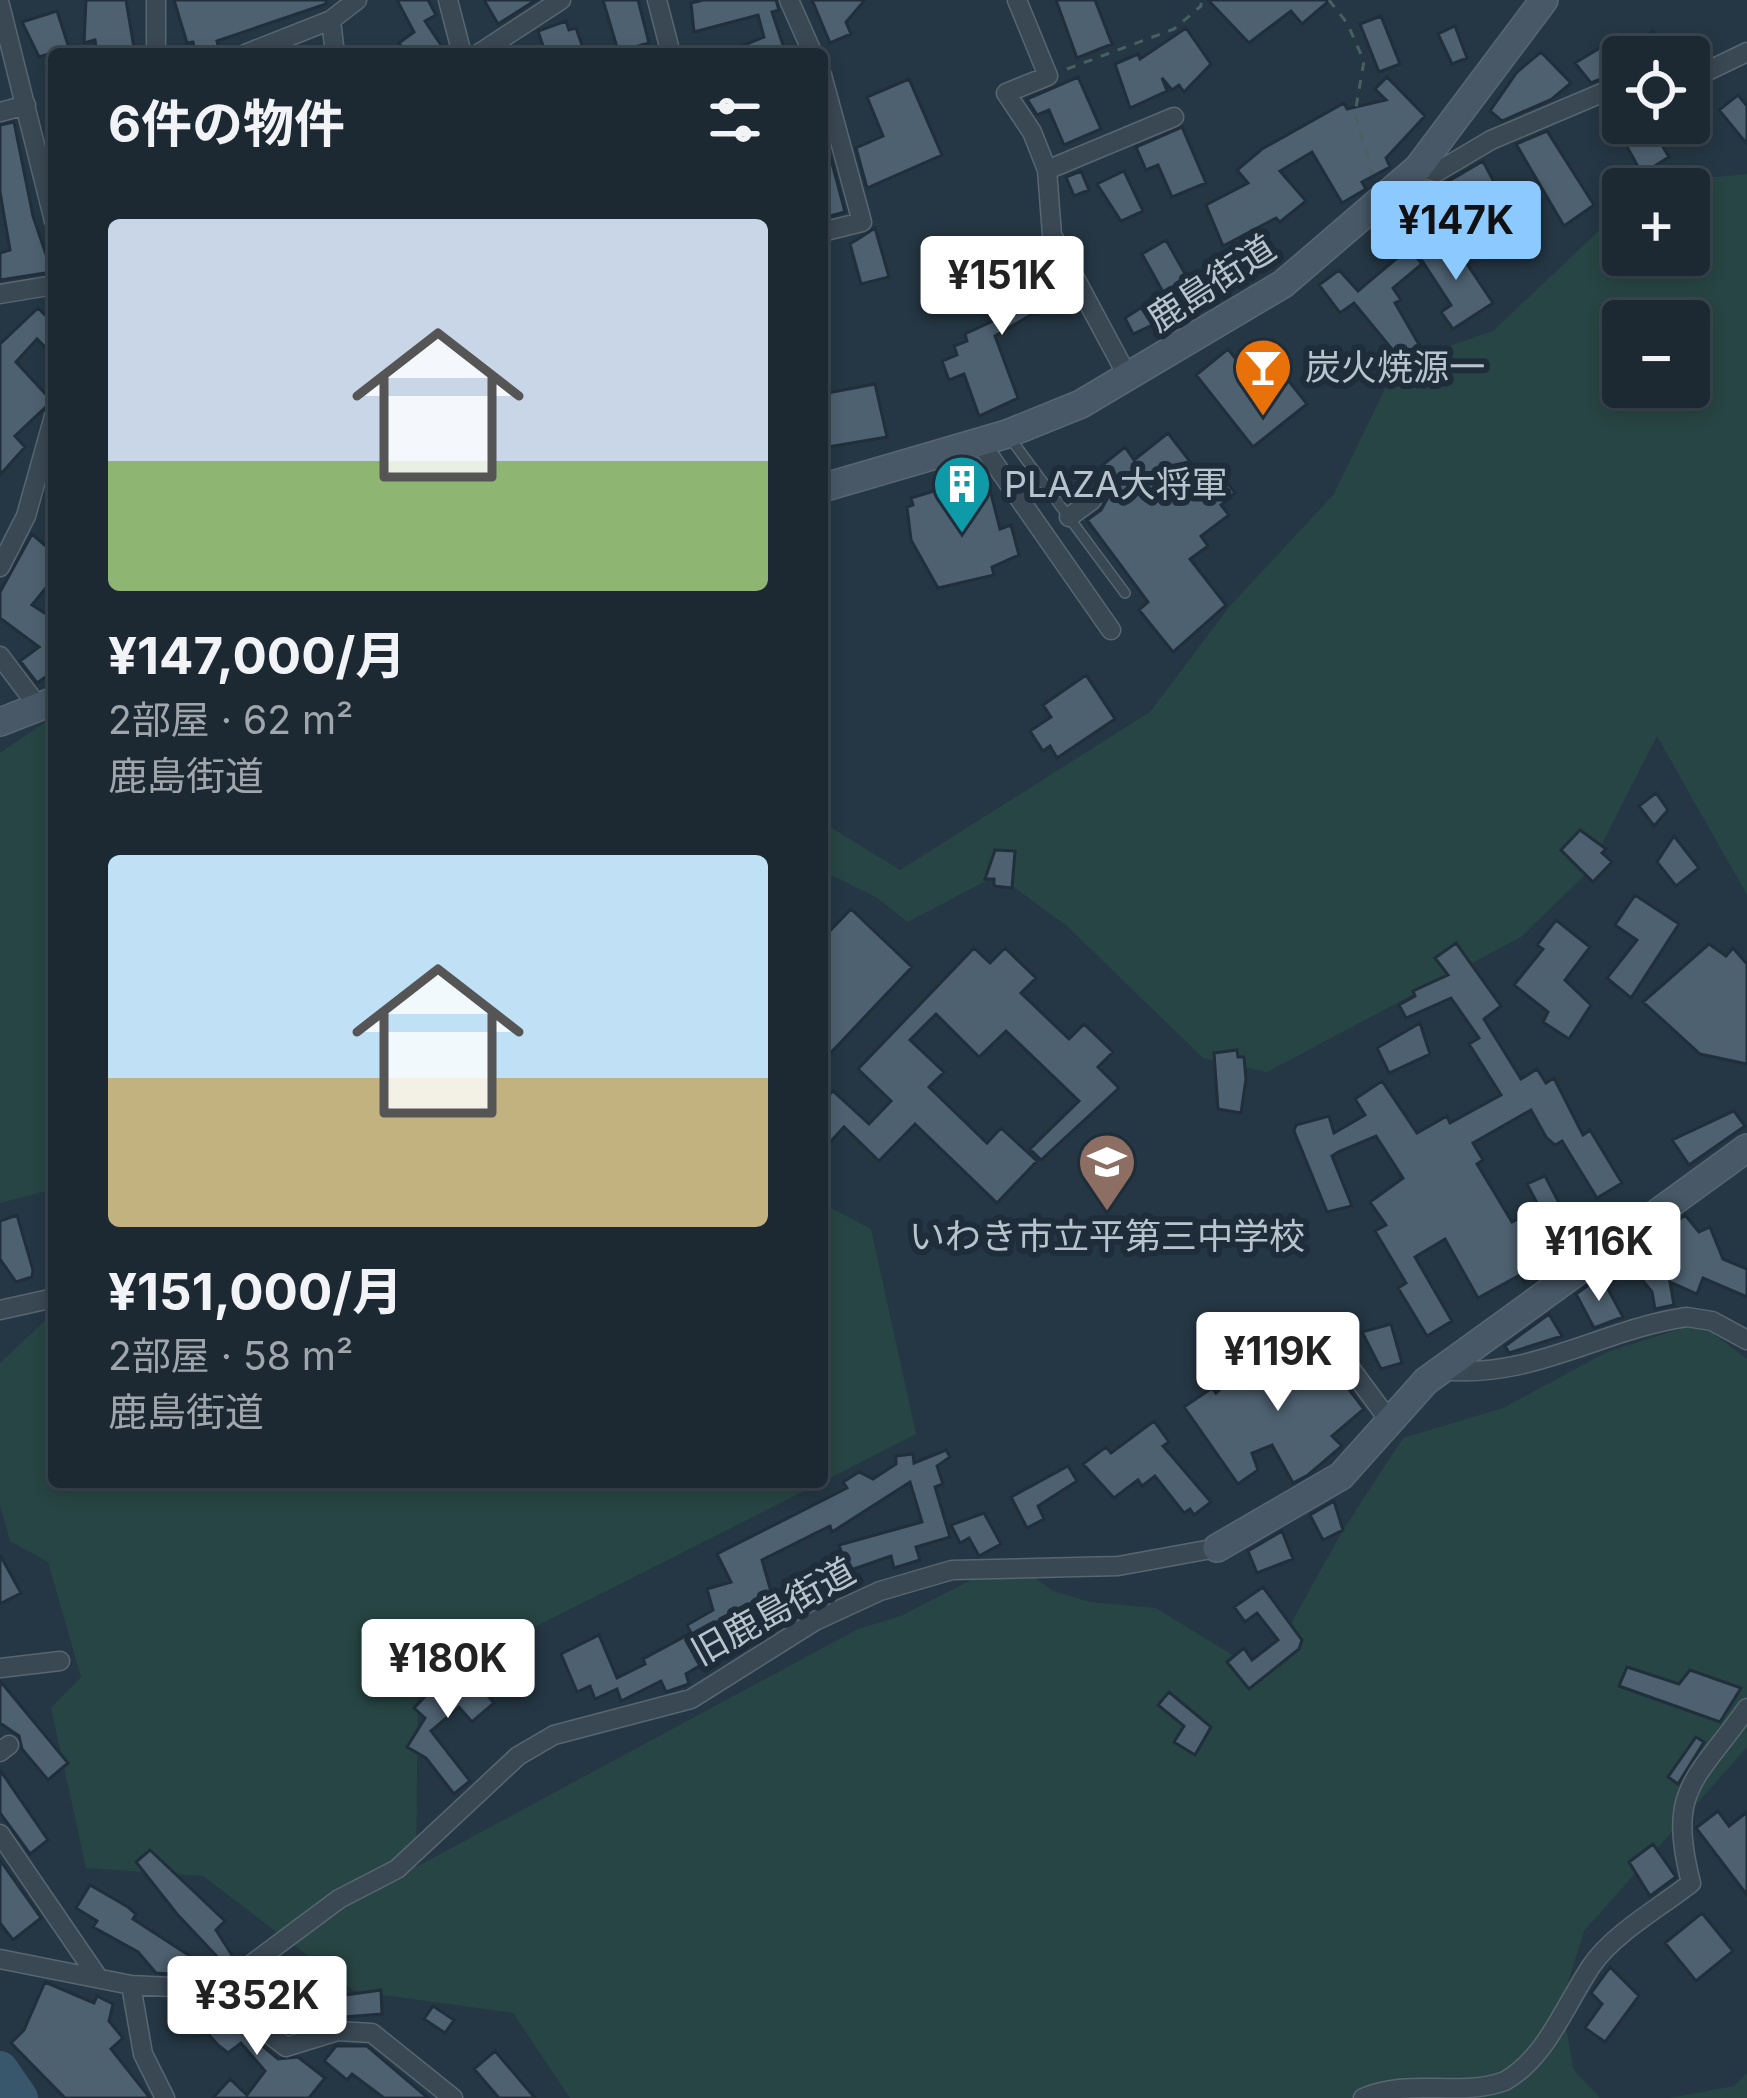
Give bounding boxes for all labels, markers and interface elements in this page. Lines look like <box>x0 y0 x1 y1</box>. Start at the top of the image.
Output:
map controls <box>1602 36 1710 408</box>
button: locate <box>1602 36 1710 144</box>
icon: filters <box>702 87 768 153</box>
text: 6件の物件 <box>108 93 345 154</box>
button: + <box>1602 168 1710 276</box>
pin: ¥147K <box>1372 181 1540 283</box>
text: ¥147K <box>1398 196 1514 243</box>
street label: 鹿島街道 <box>1139 225 1283 341</box>
pin: ¥151K <box>918 236 1086 338</box>
text: ¥151K <box>948 251 1056 298</box>
icon: home <box>330 297 546 513</box>
button: − <box>1602 300 1710 408</box>
bar icon: 炭火焼源一 <box>1232 336 1294 418</box>
place label: 炭火焼源一 <box>1305 345 1485 389</box>
building icon: PLAZA大将軍 <box>931 453 993 535</box>
place label: PLAZA大将軍 <box>1004 462 1228 506</box>
text: ¥147,000/月 <box>108 625 406 686</box>
text: 2部屋 · 62 m² <box>108 696 353 743</box>
text: 鹿島街道 <box>108 752 264 799</box>
icon: home <box>330 933 546 1149</box>
school or university icon: いわき市立平第三中学校 <box>1076 1131 1138 1213</box>
pin: ¥116K <box>1515 1202 1683 1304</box>
place label: いわき市立平第三中学校 <box>909 1214 1305 1258</box>
text: ¥116K <box>1544 1217 1654 1264</box>
text: ¥151,000/月 <box>108 1261 403 1322</box>
pin: ¥119K <box>1194 1312 1362 1414</box>
text: ¥119K <box>1223 1327 1333 1374</box>
text: 2部屋 · 58 m² <box>108 1332 353 1379</box>
text: 鹿島街道 <box>108 1388 264 1435</box>
street label: 旧鹿島街道 <box>684 1548 862 1674</box>
pin: ¥180K <box>364 1619 532 1721</box>
text: ¥180K <box>389 1634 507 1681</box>
pin: ¥352K <box>173 1956 341 2058</box>
text: ¥352K <box>195 1971 319 2018</box>

